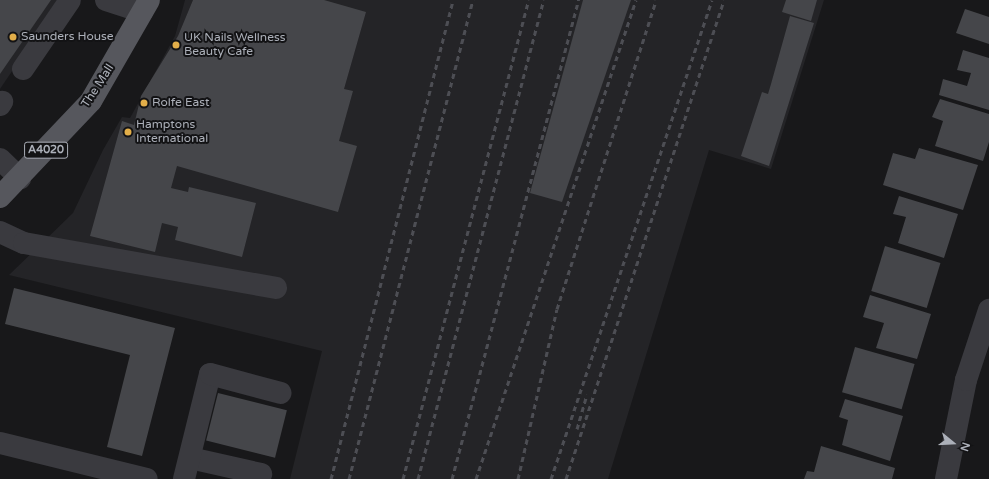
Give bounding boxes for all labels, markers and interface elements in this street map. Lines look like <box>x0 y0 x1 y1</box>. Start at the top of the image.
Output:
place label: Saunders House <box>21 30 114 44</box>
place label: UK Nails Wellness Beauty Cafe <box>184 31 285 59</box>
marker: Saunders House <box>8 32 18 42</box>
marker: UK Nails Wellness Beauty Cafe <box>171 40 181 50</box>
street label: The Mall <box>79 62 117 110</box>
place label: Rolfe East <box>152 96 210 110</box>
marker: Rolfe East <box>139 98 149 108</box>
place label: Hamptons International <box>136 118 208 146</box>
marker: Hamptons International <box>123 127 133 137</box>
road number: A4020 <box>24 141 68 159</box>
north arrow <box>933 423 973 463</box>
text: N <box>957 441 972 453</box>

